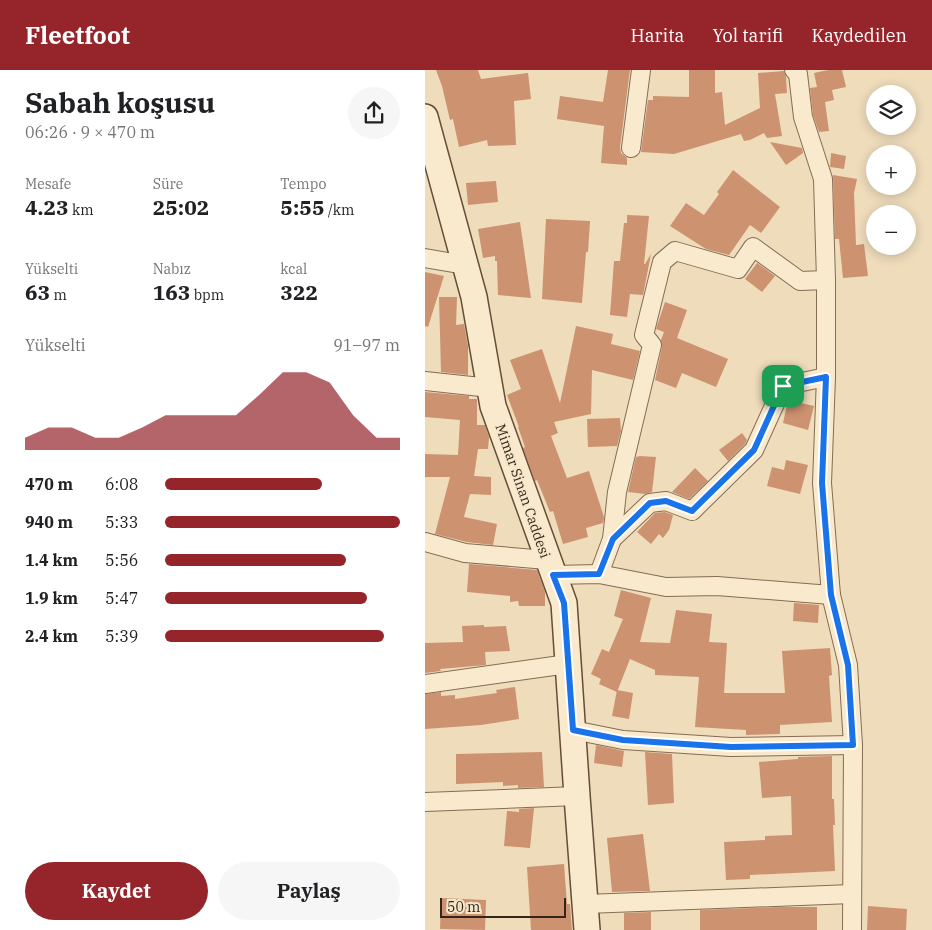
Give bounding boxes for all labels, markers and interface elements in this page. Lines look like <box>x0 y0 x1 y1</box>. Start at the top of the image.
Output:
text: Fleetfoot <box>25 19 130 51</box>
text: Harita <box>631 24 684 47</box>
text: Yol tarifi <box>712 24 783 47</box>
text: Kaydedilen <box>811 24 907 47</box>
text: Sabah koşusu <box>25 84 215 121</box>
map controls <box>866 85 916 255</box>
button: layers <box>866 85 916 135</box>
button: share <box>348 87 400 139</box>
text: 06:26 · 9 × 470 m <box>25 122 155 142</box>
button: + <box>866 145 916 195</box>
text: Mesafe <box>25 175 71 193</box>
text: Süre <box>153 175 183 193</box>
text: Tempo <box>280 175 326 193</box>
text: 4.23 <box>25 193 69 221</box>
text: 25:02 <box>153 193 209 221</box>
text: 5:55 <box>280 193 325 221</box>
text: km <box>69 201 94 219</box>
text: /km <box>325 201 354 219</box>
button: − <box>866 205 916 255</box>
text: Yükselti <box>25 260 78 278</box>
text: Nabız <box>153 260 191 278</box>
text: kcal <box>280 260 307 278</box>
text: 63 <box>25 278 50 306</box>
text: 163 <box>153 278 190 306</box>
text: 322 <box>280 278 318 306</box>
text: m <box>50 286 67 304</box>
text: bpm <box>190 286 224 304</box>
text: Yükselti <box>25 335 86 355</box>
text: 91–97 m <box>333 335 400 355</box>
pin <box>762 365 804 407</box>
icon: arrive <box>769 372 797 400</box>
street label: Mimar Sinan Caddesi <box>492 421 554 561</box>
text: 470 m <box>25 474 73 494</box>
text: 6:08 <box>105 474 138 494</box>
text: 940 m <box>25 512 73 532</box>
text: 5:33 <box>105 512 138 532</box>
text: 1.4 km <box>25 550 78 570</box>
text: 5:56 <box>105 550 138 570</box>
text: 1.9 km <box>25 588 78 608</box>
text: 5:47 <box>105 588 138 608</box>
text: 2.4 km <box>25 626 78 646</box>
text: 5:39 <box>105 626 138 646</box>
button: Kaydet <box>25 862 208 920</box>
button: Paylaş <box>218 862 400 920</box>
scale bar <box>440 895 566 918</box>
text: 50 m <box>447 898 480 916</box>

